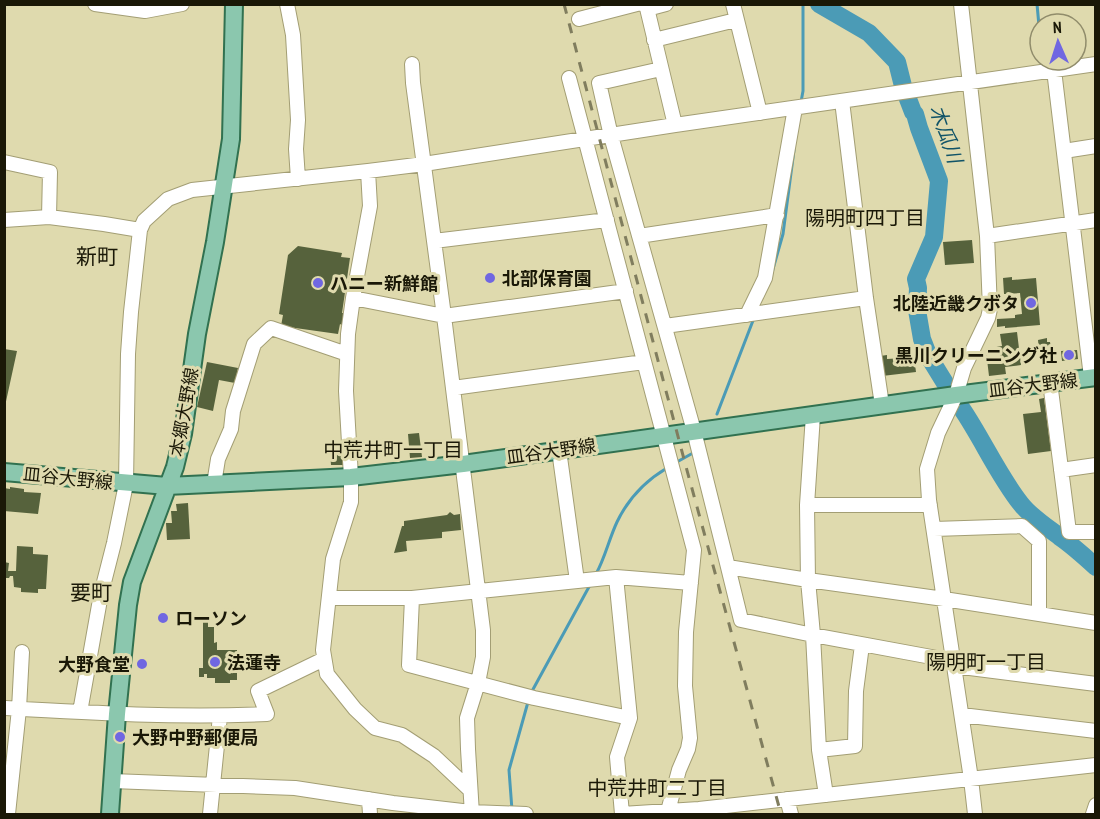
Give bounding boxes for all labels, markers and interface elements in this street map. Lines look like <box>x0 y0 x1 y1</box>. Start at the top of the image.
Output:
north arrow <box>1028 12 1088 72</box>
text: N <box>1052 17 1062 37</box>
water label: 木瓜川 <box>924 101 969 168</box>
district label: 陽明町四丁目 <box>805 205 925 231</box>
district label: 新町 <box>76 243 118 270</box>
place label: 北部保育園 <box>502 267 592 290</box>
marker: 北部保育園 <box>483 271 497 285</box>
place label: ハニー新鮮館 <box>330 272 438 295</box>
marker: ハニー新鮮館 <box>311 276 325 290</box>
place label: 北陸近畿クボタ <box>893 292 1019 315</box>
marker: 北陸近畿クボタ <box>1024 296 1038 310</box>
place label: 黒川クリーニング社 <box>895 344 1057 367</box>
marker: 黒川クリーニング社 <box>1062 348 1076 362</box>
street label: 本郷大野線 <box>165 366 203 458</box>
street label: 皿谷大野線 <box>987 368 1079 402</box>
street label: 皿谷大野線 <box>505 433 597 469</box>
district label: 中荒井町一丁目 <box>323 437 463 463</box>
street label: 皿谷大野線 <box>22 462 114 494</box>
district label: 要町 <box>70 579 112 606</box>
place label: ローソン <box>175 607 247 630</box>
marker: ローソン <box>156 611 170 625</box>
district label: 陽明町一丁目 <box>926 649 1046 675</box>
place label: 法蓮寺 <box>227 651 281 674</box>
place label: 大野食堂 <box>58 653 130 676</box>
marker: 法蓮寺 <box>208 655 222 669</box>
marker: 大野食堂 <box>135 657 149 671</box>
place label: 大野中野郵便局 <box>132 726 258 749</box>
marker: 大野中野郵便局 <box>113 730 127 744</box>
district label: 中荒井町二丁目 <box>587 775 727 801</box>

